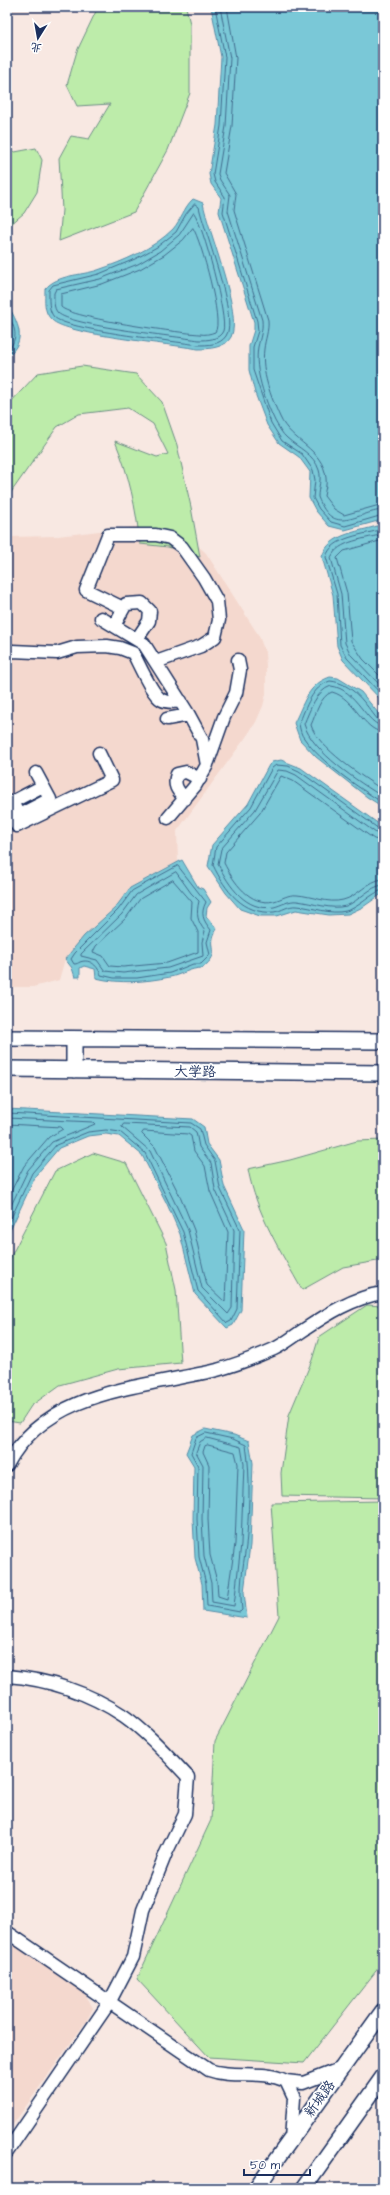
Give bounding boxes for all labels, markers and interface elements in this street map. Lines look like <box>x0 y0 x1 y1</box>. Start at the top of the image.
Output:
north arrow <box>18 18 58 58</box>
text: 北 <box>29 39 43 56</box>
street label: 大学路 <box>174 1062 216 1082</box>
street label: 新城路 <box>300 2076 340 2122</box>
scale bar <box>244 2151 310 2177</box>
text: 50 m <box>250 2157 281 2174</box>

